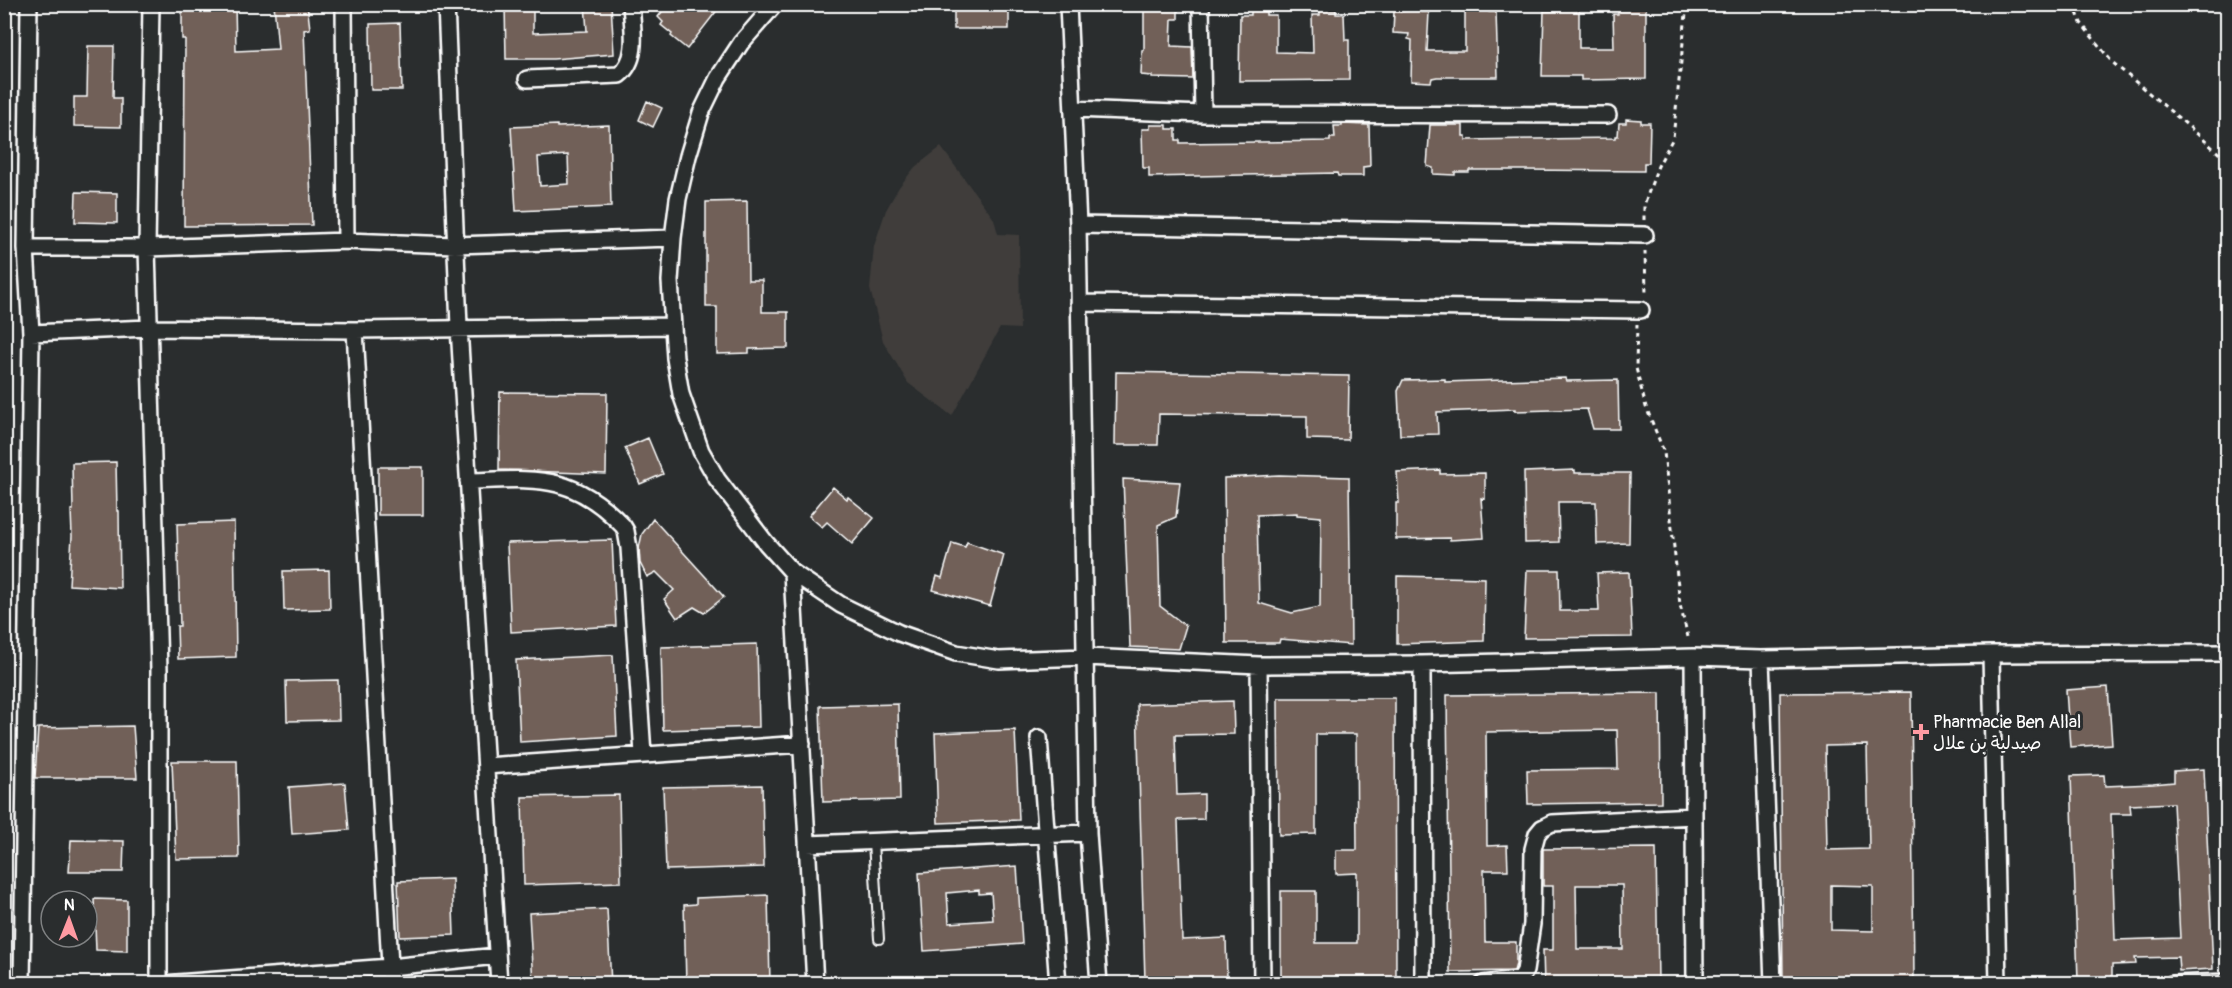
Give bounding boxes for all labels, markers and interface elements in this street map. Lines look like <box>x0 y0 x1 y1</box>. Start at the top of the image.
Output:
place label: Pharmacie Ben Allal صيدلية بن علال <box>1933 711 2081 755</box>
marker: Pharmacie Ben Allal صيدلية بن علال <box>1914 725 1928 739</box>
north arrow <box>39 889 99 949</box>
text: N <box>64 895 75 915</box>

